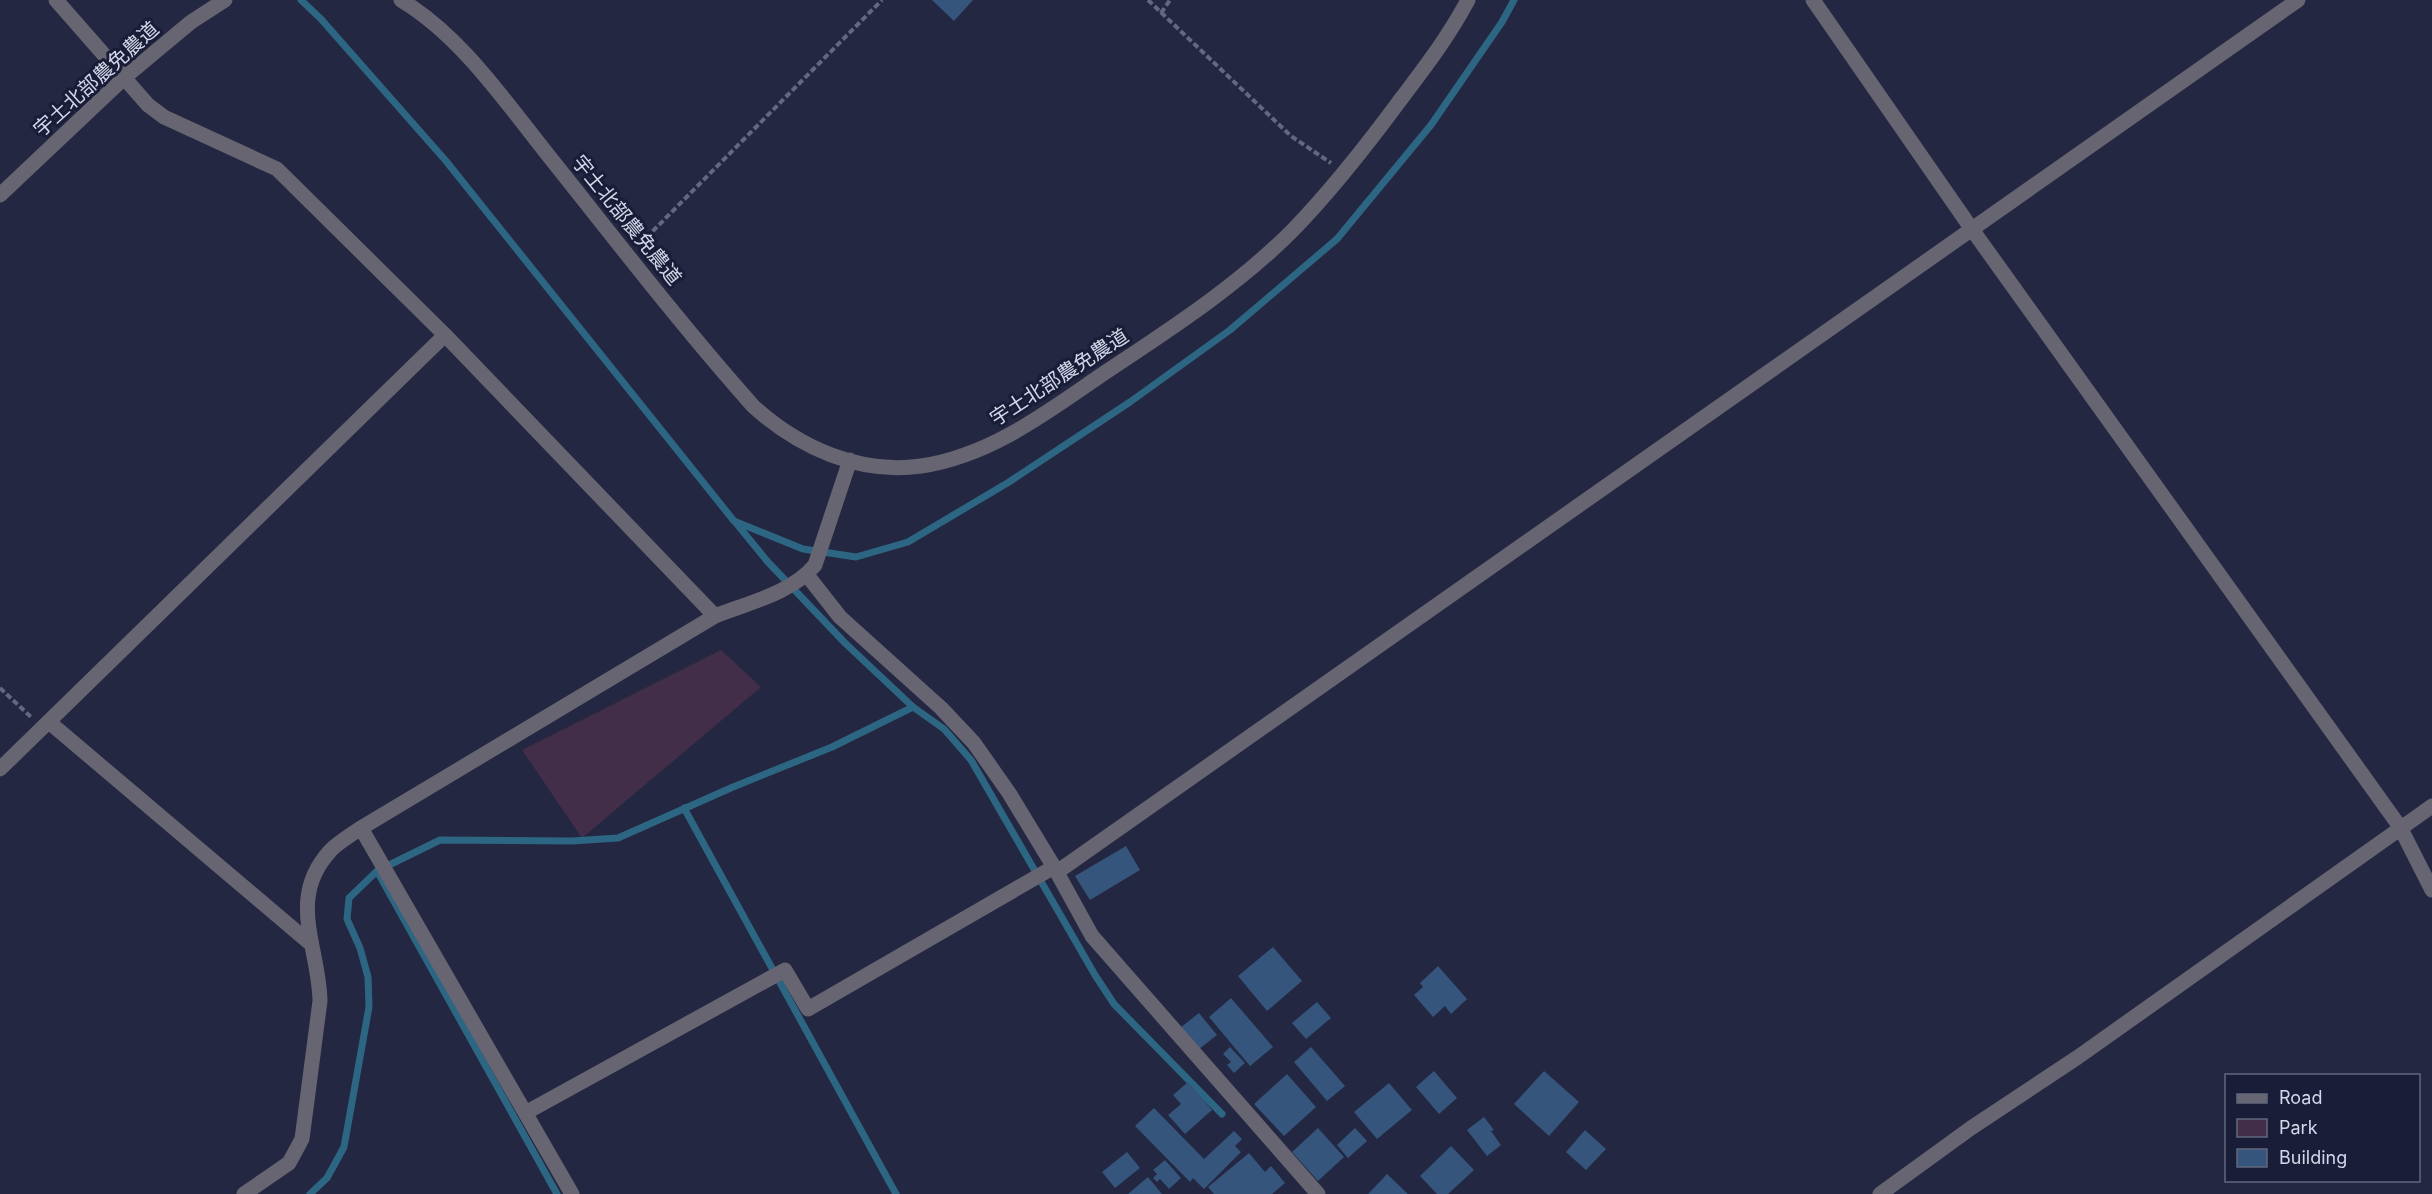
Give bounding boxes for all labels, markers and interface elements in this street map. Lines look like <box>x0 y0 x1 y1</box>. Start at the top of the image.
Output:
street label: 宇土北部農免農道 <box>29 17 163 141</box>
street label: 宇土北部農免農道 <box>567 150 687 290</box>
street label: 宇土北部農免農道 <box>985 323 1133 431</box>
legend <box>2225 1074 2420 1182</box>
text: Road <box>2279 1087 2322 1108</box>
text: Park <box>2279 1117 2318 1138</box>
text: Building <box>2279 1147 2347 1168</box>

